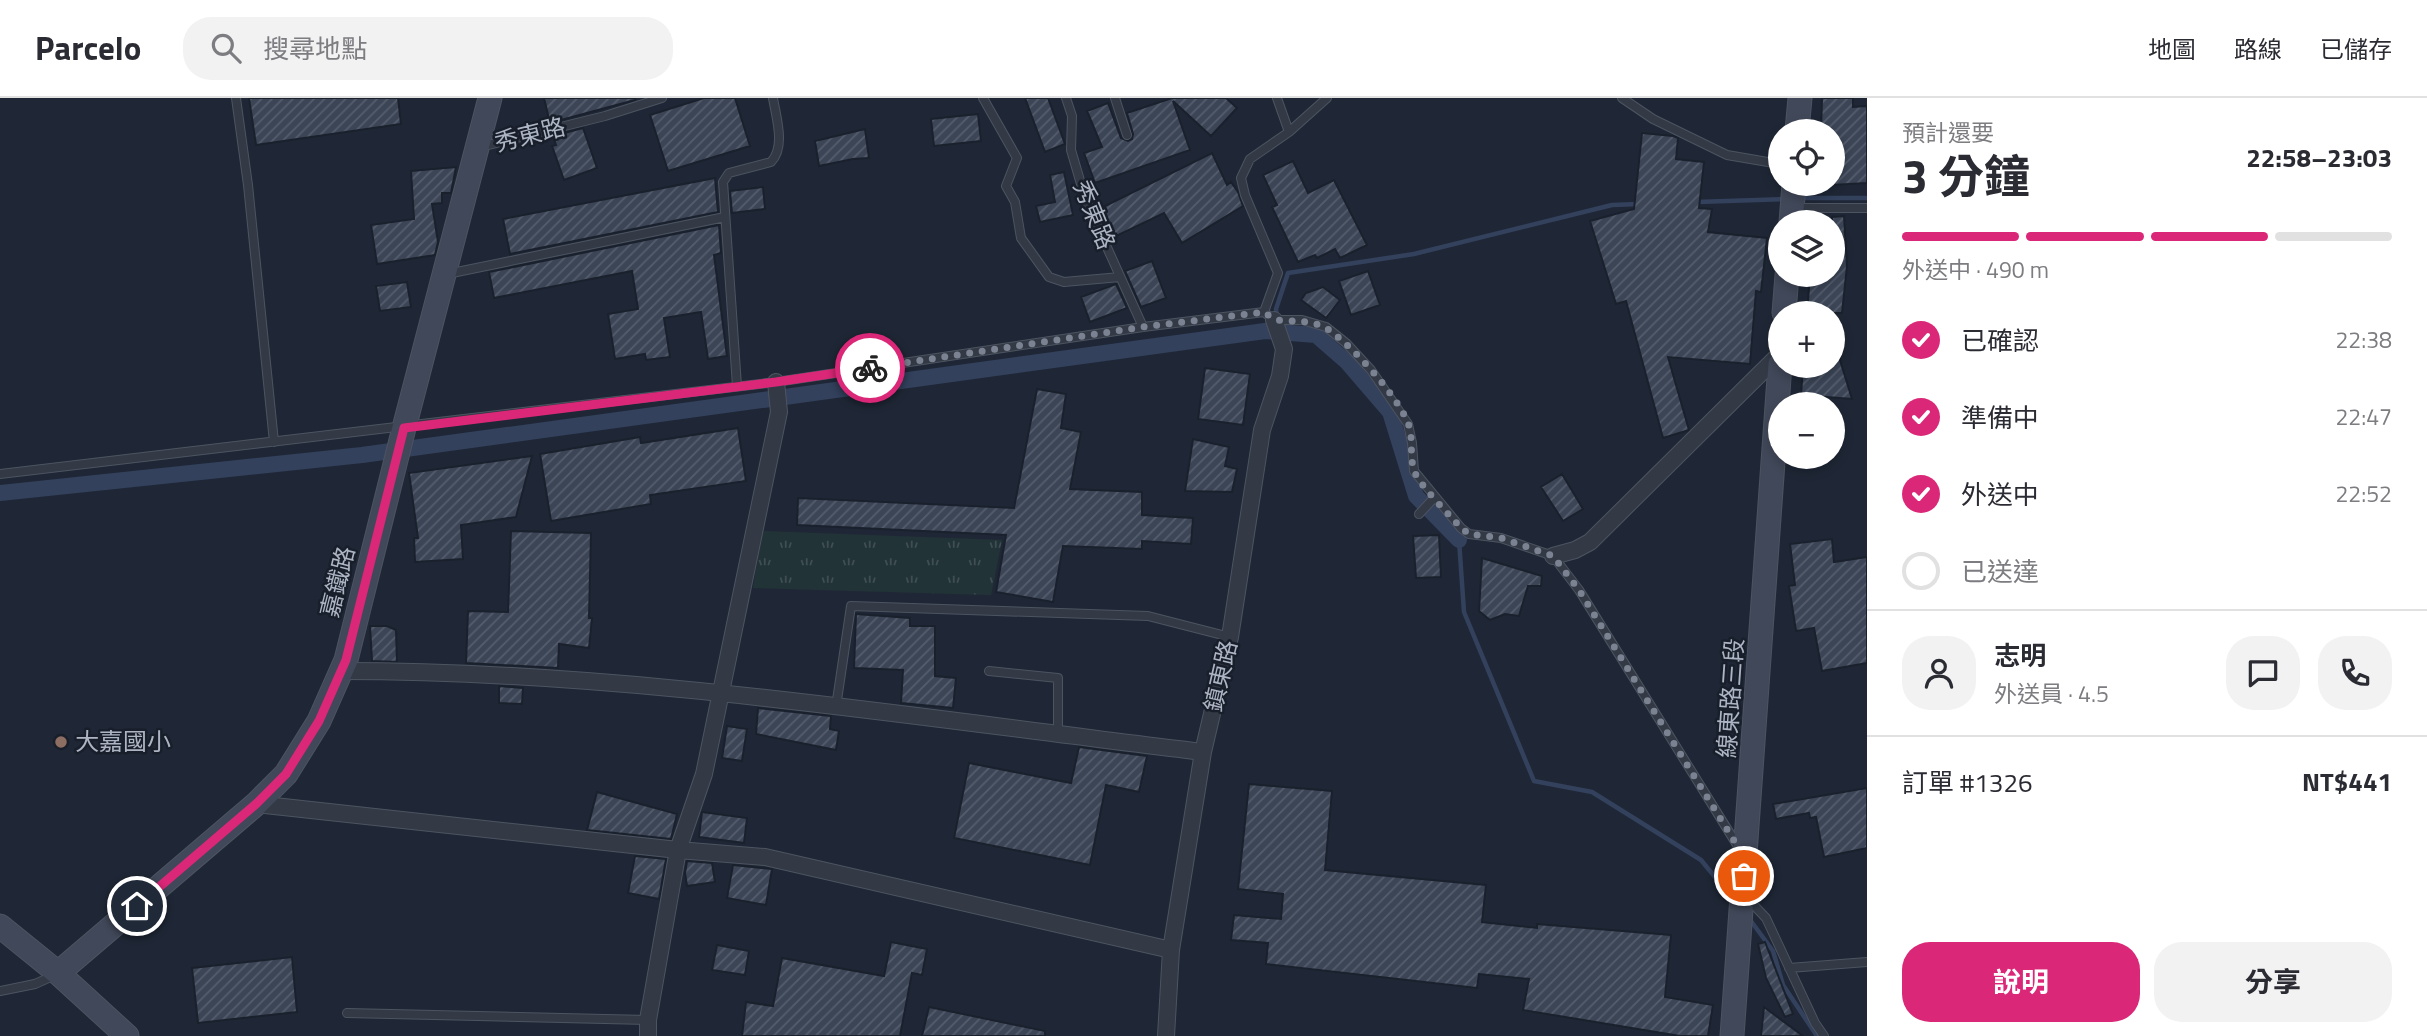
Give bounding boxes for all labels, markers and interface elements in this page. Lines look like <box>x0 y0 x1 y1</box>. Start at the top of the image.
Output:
search box <box>183 17 673 80</box>
text: Parcelo <box>35 23 141 73</box>
icon: search <box>207 29 245 67</box>
text: 搜尋地點 <box>263 29 367 68</box>
text: 地圖 <box>2148 31 2196 67</box>
text: 路線 <box>2234 31 2282 67</box>
text: 已儲存 <box>2320 31 2392 67</box>
street label: 秀東路 <box>490 108 569 160</box>
text: 預計還要 <box>1902 115 1994 150</box>
map controls <box>1768 119 1845 469</box>
button: locate <box>1768 119 1845 196</box>
text: 22:58–23:03 <box>2246 138 2392 177</box>
text: 3 分鐘 <box>1902 141 2030 211</box>
street label: 秀東路 <box>1065 175 1125 255</box>
button: layers <box>1768 210 1845 287</box>
text: 外送中 · 490 m <box>1902 252 2049 287</box>
button: + <box>1768 301 1845 378</box>
icon: check <box>1902 321 1940 359</box>
text: 已確認 <box>1961 321 2039 360</box>
text: 22:38 <box>2335 322 2392 357</box>
courier <box>835 333 905 403</box>
icon: bike <box>851 349 889 387</box>
button: − <box>1768 392 1845 469</box>
icon: check <box>1902 398 1940 436</box>
text: 準備中 <box>1961 398 2039 437</box>
text: 22:47 <box>2335 399 2392 434</box>
icon: check <box>1902 475 1940 513</box>
text: 外送中 <box>1961 475 2039 514</box>
text: 22:52 <box>2335 476 2392 511</box>
street label: 嘉鐵路 <box>311 542 363 621</box>
text: 已送達 <box>1961 552 2039 591</box>
button: person <box>1902 636 1976 710</box>
text: 志明 <box>1994 636 2046 675</box>
button: chat <box>2226 636 2300 710</box>
button: phone <box>2318 636 2392 710</box>
street label: 鎮東路 <box>1194 637 1246 715</box>
street label: 線東路三段 <box>1708 637 1752 759</box>
text: 外送員 · 4.5 <box>1994 676 2109 711</box>
place label: 大嘉國小 <box>75 723 171 759</box>
marker: 大嘉國小 <box>53 734 69 750</box>
text: NT$441 <box>2302 762 2392 801</box>
text: 訂單 #1326 <box>1902 763 2033 802</box>
pin <box>1714 846 1774 906</box>
icon: bag <box>1725 857 1763 895</box>
pin <box>107 876 167 936</box>
icon: home <box>118 887 156 925</box>
button: 說明 <box>1902 942 2140 1022</box>
button: 分享 <box>2154 942 2392 1022</box>

